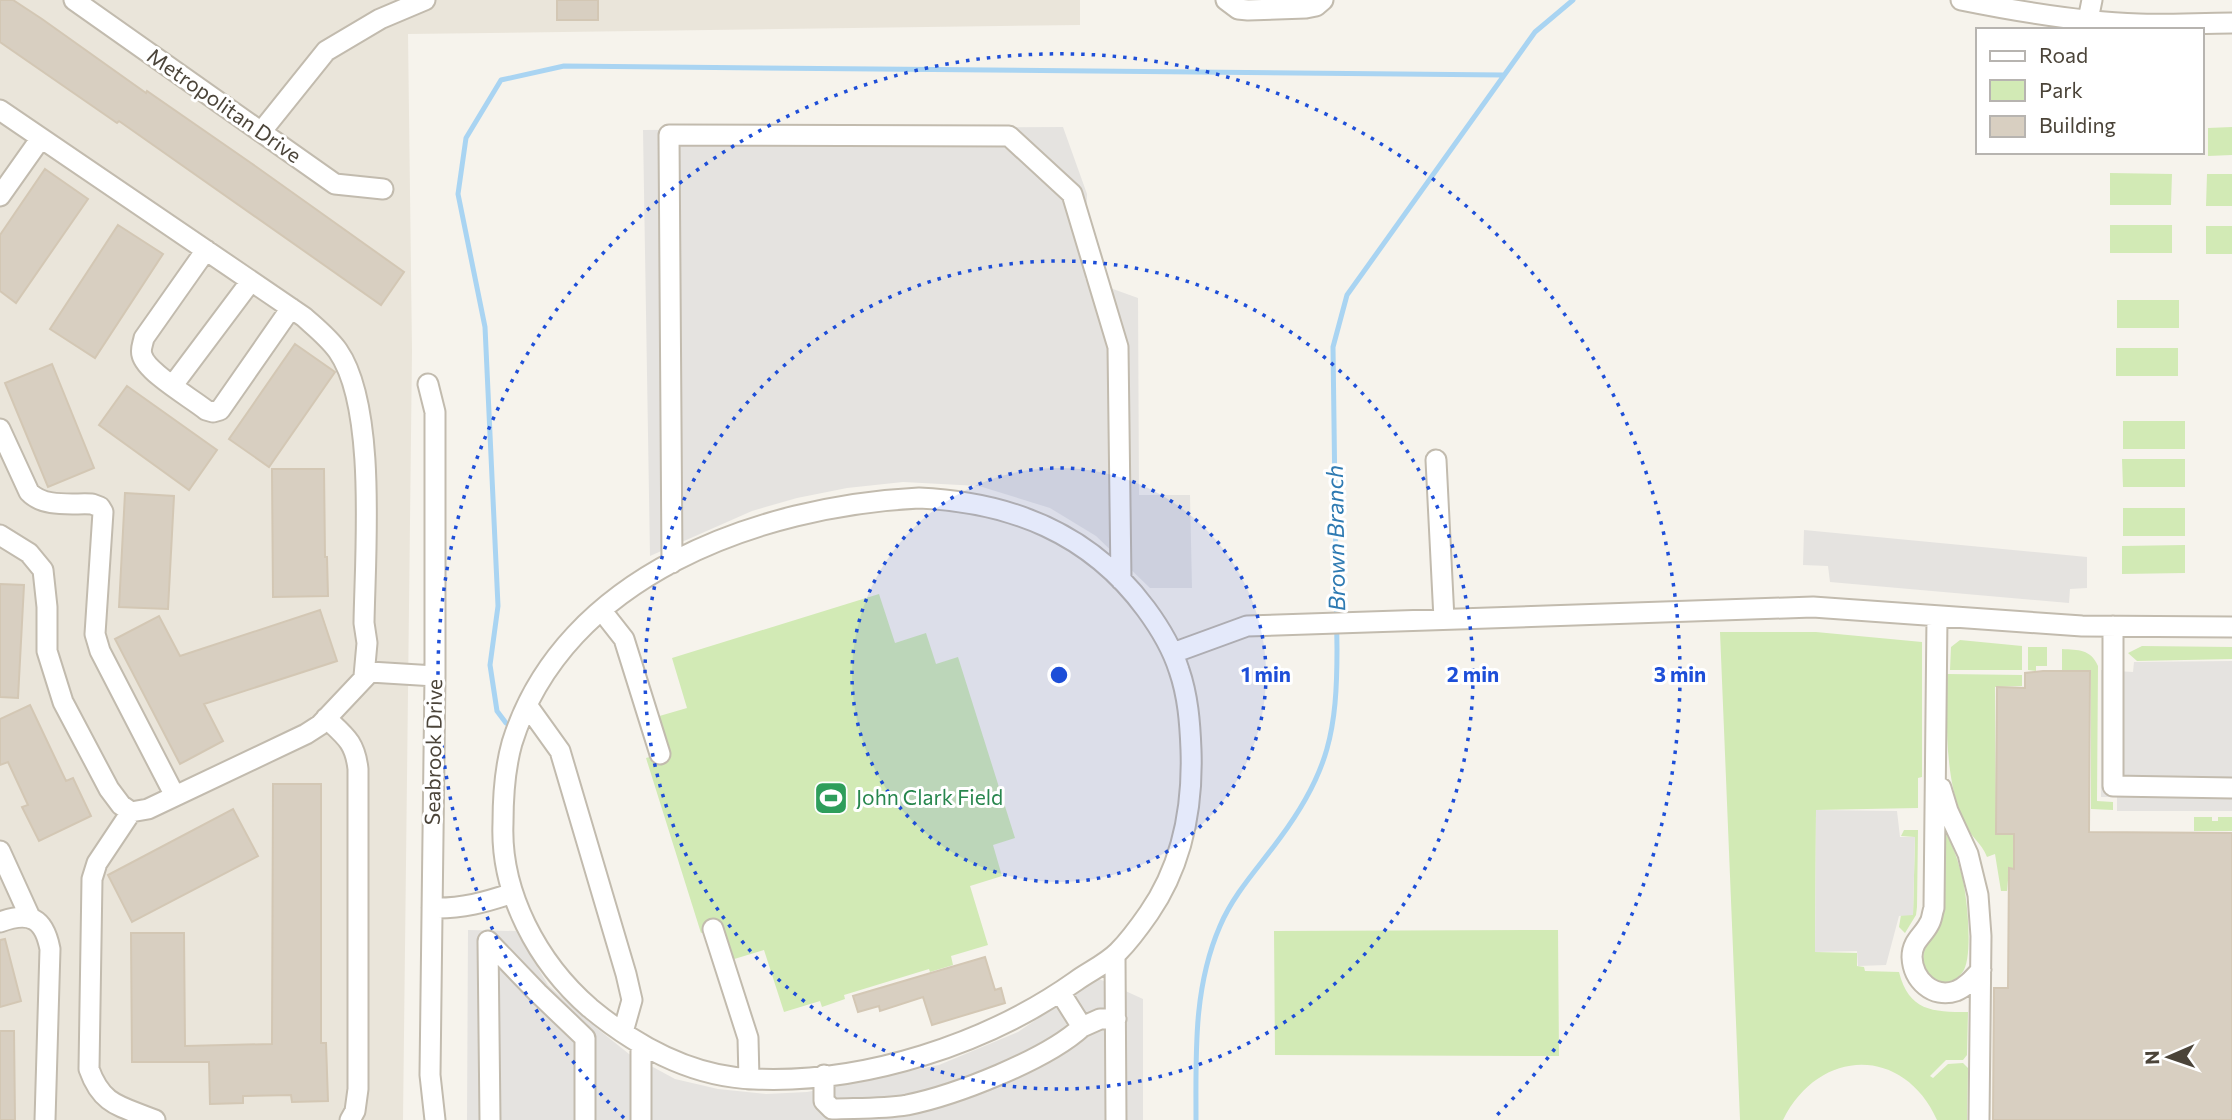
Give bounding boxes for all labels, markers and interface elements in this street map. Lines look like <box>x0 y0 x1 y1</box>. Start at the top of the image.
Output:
legend <box>1976 28 2204 154</box>
street label: Metropolitan Drive <box>143 42 307 167</box>
text: Road <box>2039 42 2088 67</box>
text: Park <box>2039 77 2083 102</box>
text: Building <box>2039 112 2116 137</box>
water label: Brown Branch <box>1320 465 1350 611</box>
text: 1 min <box>1241 661 1291 686</box>
text: 2 min <box>1447 661 1499 686</box>
text: 3 min <box>1654 661 1706 686</box>
centre of rings <box>1047 663 1071 687</box>
street label: Seabrook Drive <box>419 679 446 825</box>
sports icon: John Clark Field <box>812 779 850 817</box>
place label: John Clark Field <box>856 784 1003 809</box>
north arrow <box>2134 1022 2204 1092</box>
text: N <box>2140 1050 2163 1065</box>

